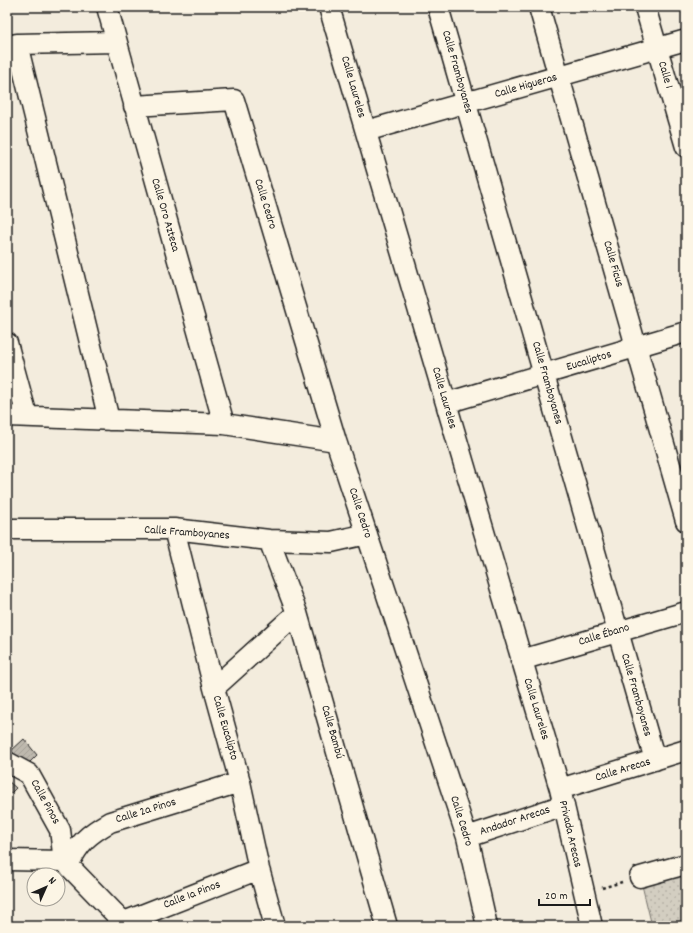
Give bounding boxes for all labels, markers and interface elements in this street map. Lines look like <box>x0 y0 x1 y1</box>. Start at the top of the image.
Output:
street label: Calle Framboyanes <box>437 28 477 116</box>
street label: Calle Laureles <box>336 54 370 120</box>
street label: Calle 1 <box>653 59 677 91</box>
street label: Calle Higueras <box>493 69 559 103</box>
street label: Calle Oro Azteca <box>146 176 184 254</box>
street label: Calle Cedro <box>249 177 281 231</box>
street label: Calle Ficus <box>598 239 628 289</box>
street label: Calle Framboyanes <box>527 339 567 427</box>
street label: Eucaliptos <box>564 346 614 376</box>
street label: Calle Laureles <box>427 365 461 431</box>
street label: Calle Cedro <box>344 486 376 540</box>
street label: Calle Framboyanes <box>144 522 230 544</box>
street label: Calle Ébano <box>576 619 632 651</box>
street label: Calle Framboyanes <box>616 651 656 739</box>
street label: Calle Laureles <box>519 676 553 742</box>
street label: Calle Eucalipto <box>208 694 242 762</box>
street label: Calle Bambú <box>316 703 348 761</box>
street label: Calle Arecas <box>593 754 653 786</box>
street label: Calle Pinos <box>26 776 64 828</box>
street label: Calle 2a Pinos <box>114 794 178 828</box>
street label: Calle Cedro <box>445 794 477 848</box>
street label: Privada Arecas <box>554 799 586 869</box>
street label: Andador Arecas <box>478 802 552 840</box>
north arrow <box>26 867 66 907</box>
text: N <box>44 874 60 889</box>
street label: Calle 1a Pinos <box>161 876 223 914</box>
scale bar <box>539 881 590 907</box>
text: 20 m <box>545 888 568 905</box>

